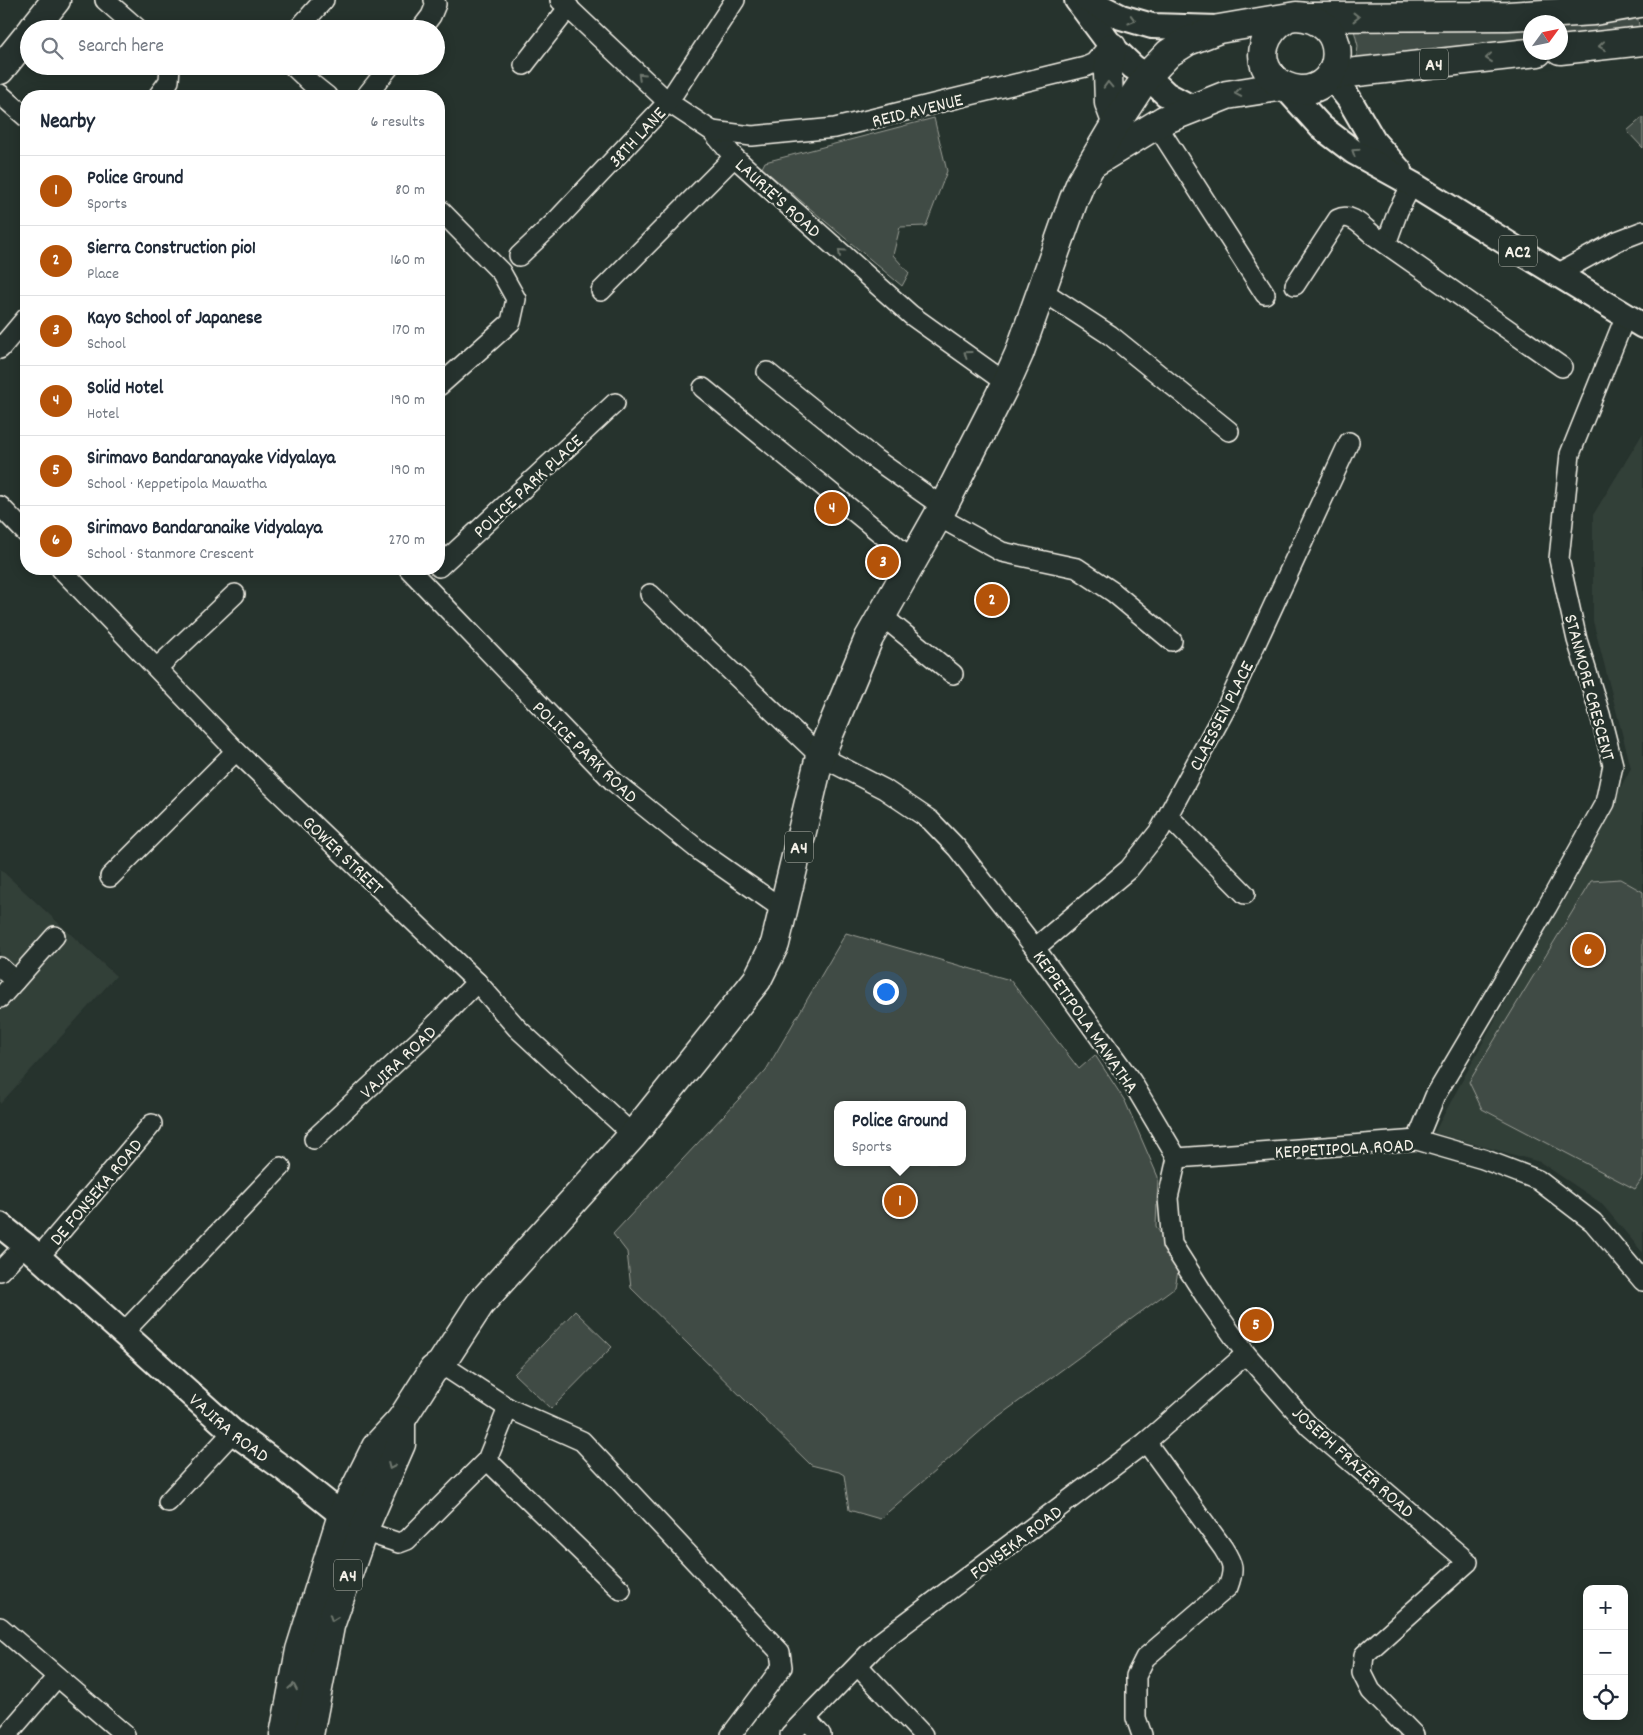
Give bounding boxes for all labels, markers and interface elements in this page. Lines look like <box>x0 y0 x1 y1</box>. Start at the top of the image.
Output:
one-way arrow <box>1353 12 1361 22</box>
one-way arrow <box>1127 14 1135 24</box>
north arrow <box>1523 15 1568 60</box>
search box <box>20 20 445 75</box>
icon: search <box>38 34 66 62</box>
text: Search here <box>78 34 164 61</box>
one-way arrow <box>1597 40 1605 51</box>
road number: A4 <box>1420 49 1448 80</box>
one-way arrow <box>1485 52 1493 63</box>
one-way arrow <box>637 73 646 82</box>
one-way arrow <box>1103 81 1113 88</box>
street label: REID AVENUE <box>869 88 967 137</box>
one-way arrow <box>1233 88 1242 98</box>
street label: 38TH LANE <box>603 102 674 175</box>
text: Nearby <box>40 108 95 138</box>
text: 6 results <box>370 111 425 134</box>
one-way arrow <box>1351 149 1360 158</box>
street label: LAURIE'S ROAD <box>728 153 826 246</box>
text: Police Ground <box>87 166 183 193</box>
text: 1 <box>54 179 58 202</box>
text: 80 m <box>395 179 425 202</box>
text: Sports <box>87 193 127 216</box>
text: Sierra Construction pio1 <box>87 236 256 263</box>
road number: AC2 <box>1499 236 1537 266</box>
text: 2 <box>53 249 60 272</box>
text: 160 m <box>390 249 425 272</box>
one-way arrow <box>837 249 846 258</box>
text: Place <box>87 263 119 286</box>
text: Kayo School of Japanese <box>87 306 262 333</box>
text: 3 <box>52 319 60 342</box>
text: 170 m <box>392 319 425 342</box>
text: School <box>87 333 126 356</box>
one-way arrow <box>964 352 973 360</box>
text: Solid Hotel <box>87 376 163 403</box>
text: 4 <box>53 389 59 412</box>
text: 190 m <box>391 389 425 412</box>
text: Hotel <box>87 403 119 426</box>
street label: POLICE PARK PLACE <box>468 429 591 546</box>
text: Sirimavo Bandaranayake Vidyalaya <box>87 446 336 473</box>
text: 5 <box>52 459 60 482</box>
text: 190 m <box>391 459 425 482</box>
text: School · Keppetipola Mawatha <box>87 473 267 496</box>
pin: 4 <box>816 489 848 527</box>
text: Sirimavo Bandaranaike Vidyalaya <box>87 516 322 543</box>
text: 6 <box>52 529 60 552</box>
text: 270 m <box>389 529 425 552</box>
text: School · Stanmore Crescent <box>87 543 254 566</box>
pin: 3 <box>867 543 899 581</box>
pin: 2 <box>976 581 1008 619</box>
street label: STANMORE CRESCENT <box>1555 612 1620 765</box>
street label: CLAESSEN PLACE <box>1184 657 1263 776</box>
street label: POLICE PARK ROAD <box>525 696 642 811</box>
street label: GOWER STREET <box>295 811 389 903</box>
road number: A4 <box>785 832 813 862</box>
pin: 6 <box>1572 931 1604 969</box>
street label: KEPPETIPOLA MAWATHA <box>1025 946 1144 1100</box>
your location <box>873 979 899 1005</box>
street label: VAJIRA ROAD <box>355 1021 444 1107</box>
popup <box>834 1101 966 1166</box>
text: Police Ground <box>852 1109 948 1136</box>
street label: KEPPETIPOLA ROAD <box>1274 1133 1415 1168</box>
street label: DE FONSEKA ROAD <box>45 1134 151 1253</box>
text: Sports <box>852 1136 892 1159</box>
pin: 1 <box>884 1182 916 1220</box>
pin: 5 <box>1240 1306 1272 1344</box>
street label: VAJIRA ROAD <box>181 1388 274 1471</box>
street label: JOSEPH FRAZER ROAD <box>1284 1401 1419 1526</box>
one-way arrow <box>386 1461 397 1470</box>
street label: FONSEKA ROAD <box>965 1500 1069 1588</box>
road number: A4 <box>334 1560 362 1590</box>
map controls <box>1583 1585 1628 1720</box>
button: + <box>1583 1585 1628 1630</box>
one-way arrow <box>329 1613 339 1622</box>
button: − <box>1583 1630 1628 1675</box>
button: locate <box>1583 1675 1628 1720</box>
one-way arrow <box>288 1683 298 1691</box>

